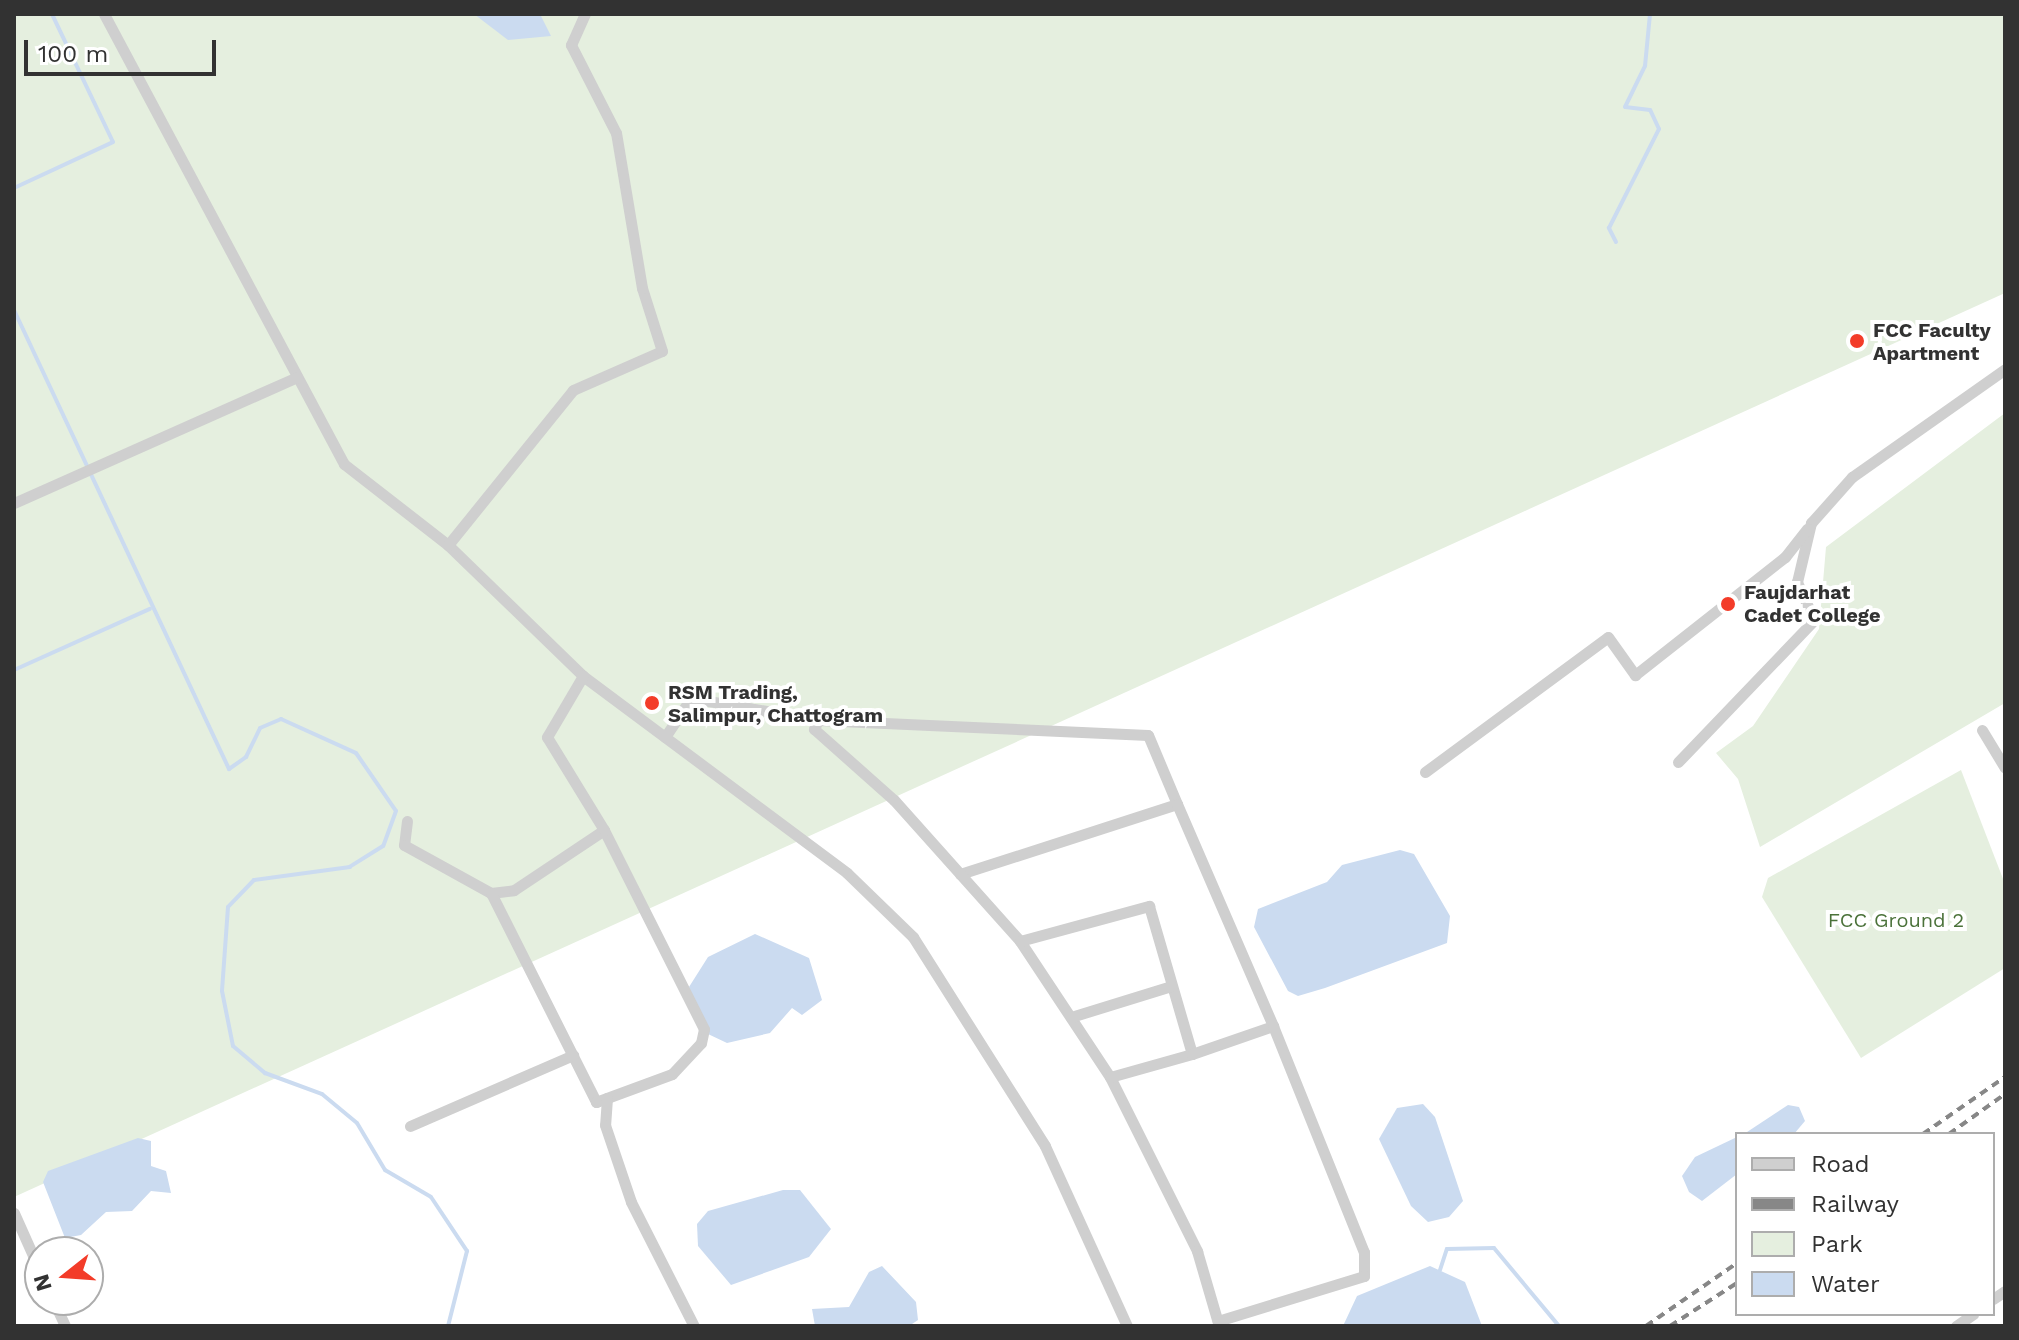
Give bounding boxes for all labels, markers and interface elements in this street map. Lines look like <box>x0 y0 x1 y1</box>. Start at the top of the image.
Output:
scale bar <box>28 24 220 74</box>
text: 100 m <box>38 40 108 68</box>
place label: FCC Faculty Apartment <box>1873 318 1991 365</box>
marker: FCC Faculty Apartment <box>1848 332 1866 350</box>
place label: Faujdarhat Cadet College <box>1744 580 1881 627</box>
marker: Faujdarhat Cadet College <box>1719 595 1737 613</box>
place label: RSM Trading, Salimpur, Chattogram <box>668 680 883 727</box>
marker: RSM Trading, Salimpur, Chattogram <box>643 694 661 712</box>
park label: FCC Ground 2 <box>1828 908 1964 932</box>
legend <box>1735 1132 1995 1316</box>
text: Road <box>1811 1150 1870 1178</box>
text: Railway <box>1811 1190 1899 1218</box>
text: Park <box>1811 1230 1863 1258</box>
north arrow <box>24 1236 104 1316</box>
text: Water <box>1811 1270 1880 1298</box>
text: N <box>28 1271 57 1294</box>

